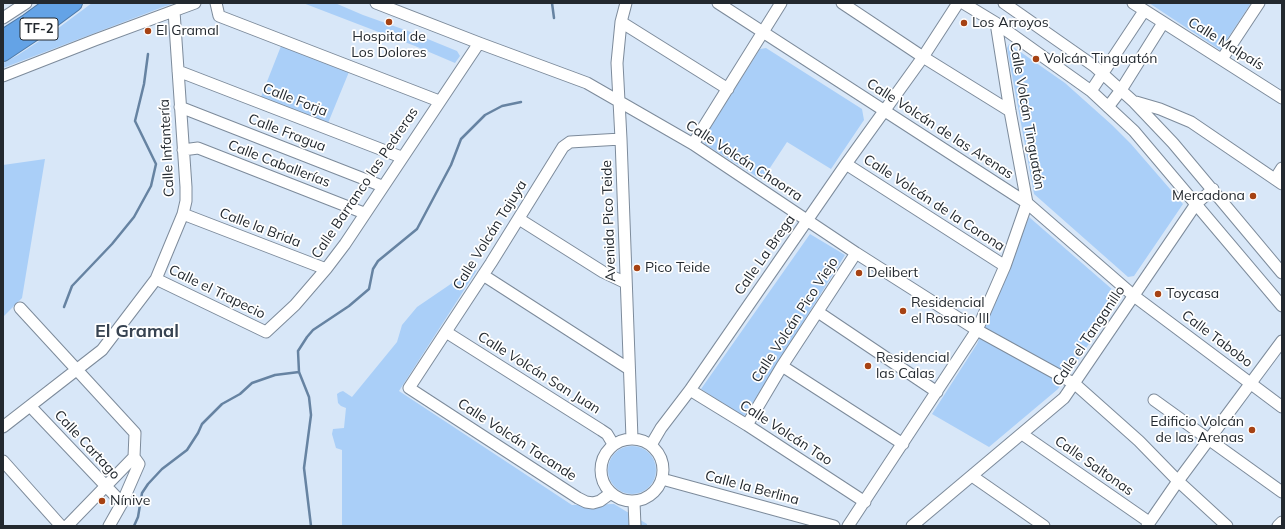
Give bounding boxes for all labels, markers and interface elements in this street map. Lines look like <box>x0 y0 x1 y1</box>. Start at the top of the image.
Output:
street label: Calle Malpaís <box>1185 14 1267 74</box>
place label: Los Arroyos <box>972 15 1049 31</box>
marker: Hospital de Los Dolores <box>384 17 394 27</box>
road number: TF-2 <box>20 18 58 40</box>
marker: Los Arroyos <box>959 18 969 28</box>
place label: El Gramal <box>156 23 219 39</box>
marker: El Gramal <box>143 26 153 36</box>
place label: Hospital de Los Dolores <box>351 29 427 62</box>
street label: Calle Volcán Tinguatón <box>1006 41 1048 191</box>
place label: Volcán Tinguatón <box>1044 51 1157 67</box>
marker: Volcán Tinguatón <box>1031 54 1041 64</box>
street label: Calle Volcán de las Arenas <box>863 75 1017 183</box>
street label: Calle Forja <box>260 80 330 120</box>
street label: Calle Infantería <box>156 99 178 197</box>
street label: Calle Barranco las Pedreras <box>308 104 422 262</box>
street label: Calle Fragua <box>246 111 328 155</box>
street label: Calle Volcán Chaorra <box>682 117 806 205</box>
street label: Calle Caballerías <box>225 137 333 191</box>
street label: Calle Volcán de la Corona <box>860 151 1008 255</box>
street label: Avenida Pico Teide <box>598 160 620 282</box>
street label: Calle Volcán Tajuya <box>449 177 531 293</box>
place label: Mercadona <box>1172 188 1245 204</box>
marker: Mercadona <box>1248 191 1258 201</box>
street label: Calle la Brida <box>217 205 303 251</box>
street label: Calle La Brega <box>731 212 799 298</box>
street label: Calle Volcán Pico Viejo <box>748 254 842 386</box>
place label: Pico Teide <box>645 260 710 276</box>
street label: Calle el Trapecio <box>166 261 268 323</box>
marker: Pico Teide <box>632 263 642 273</box>
place label: Delibert <box>867 265 918 281</box>
marker: Delibert <box>854 268 864 278</box>
street label: Calle el Tanganillo <box>1049 283 1129 389</box>
place label: Toycasa <box>1166 286 1219 302</box>
marker: Toycasa <box>1153 289 1163 299</box>
place label: Residencial el Rosario III <box>911 295 989 328</box>
marker: Residencial el Rosario III <box>898 306 908 316</box>
street label: Calle Tabobo <box>1178 307 1256 371</box>
district label: El Gramal <box>95 321 179 343</box>
street label: Calle Volcán San Juan <box>475 328 603 418</box>
place label: Residencial las Calas <box>876 350 950 382</box>
marker: Residencial las Calas <box>863 361 873 371</box>
street label: Calle Volcán Tacande <box>454 395 580 485</box>
street label: Calle Volcán Tao <box>737 397 835 469</box>
street label: Calle Cartago <box>51 407 123 483</box>
place label: Edificio Volcán de las Arenas <box>1150 414 1244 446</box>
marker: Edificio Volcán de las Arenas <box>1247 425 1257 435</box>
street label: Calle Saltonas <box>1051 433 1137 499</box>
street label: Calle la Berlina <box>703 467 801 509</box>
place label: Nínive <box>110 493 150 509</box>
marker: Nínive <box>97 496 107 506</box>

